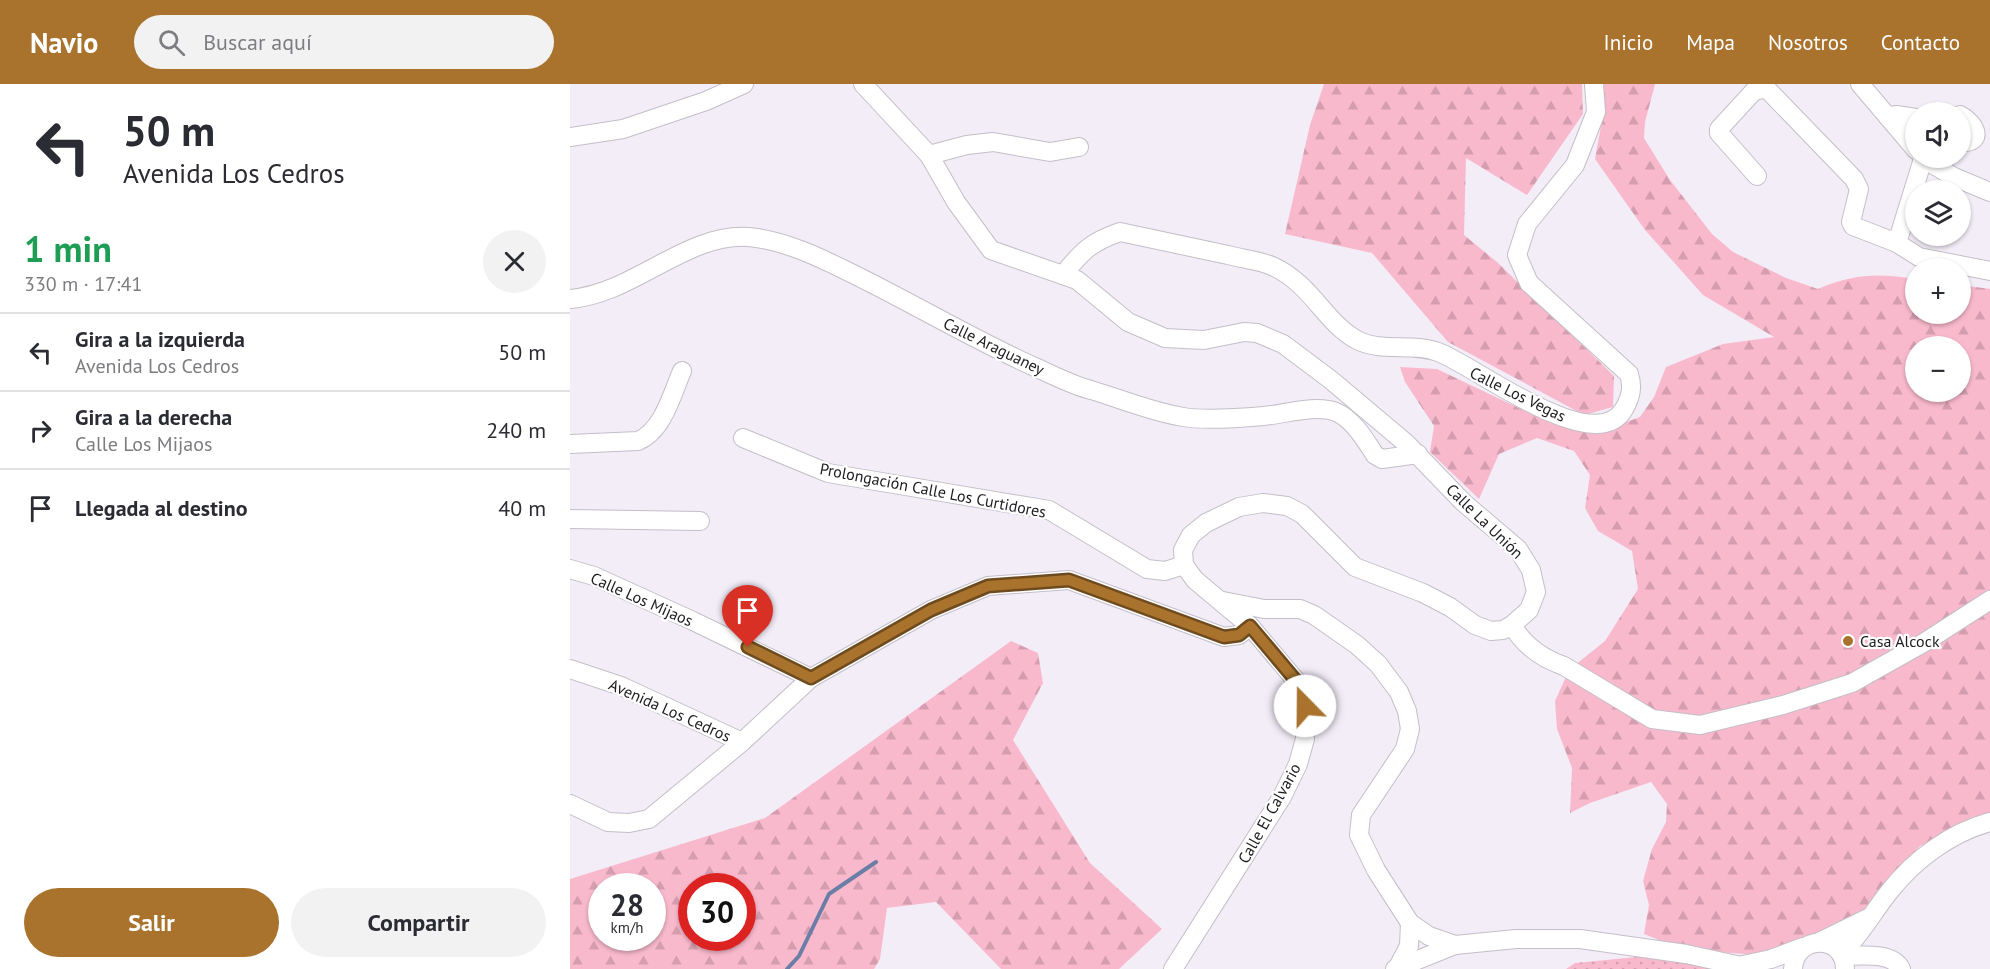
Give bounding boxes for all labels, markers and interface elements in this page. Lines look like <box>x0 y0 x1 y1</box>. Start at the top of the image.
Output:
search box <box>134 15 554 69</box>
text: Navio <box>30 24 98 61</box>
icon: search <box>155 26 188 59</box>
text: Buscar aquí <box>203 28 312 56</box>
text: Inicio <box>1604 29 1653 56</box>
text: Mapa <box>1686 29 1735 56</box>
text: Nosotros <box>1768 29 1848 56</box>
text: Contacto <box>1881 29 1960 56</box>
map controls <box>1905 102 1971 402</box>
button: sound <box>1905 102 1971 168</box>
text: 50 m <box>123 103 215 158</box>
icon: left <box>24 108 102 186</box>
text: Avenida Los Cedros <box>123 156 345 190</box>
button: layers <box>1905 180 1971 246</box>
text: 1 min <box>24 225 112 272</box>
button: close <box>483 230 546 293</box>
button: + <box>1905 258 1971 324</box>
text: 330 m · 17:41 <box>24 271 142 297</box>
street label: Calle Araguaney <box>940 313 1048 379</box>
text: Gira a la izquierda <box>75 325 245 353</box>
icon: left <box>24 336 57 369</box>
button: − <box>1905 336 1971 402</box>
text: 50 m <box>498 338 546 366</box>
text: Avenida Los Cedros <box>75 353 239 379</box>
street label: Calle Los Vegas <box>1467 362 1570 426</box>
text: Gira a la derecha <box>75 403 232 431</box>
icon: right <box>24 414 57 447</box>
text: 240 m <box>486 416 546 444</box>
text: Calle Los Mijaos <box>75 431 212 457</box>
street label: Prolongación Calle Los Curtidores <box>818 458 1048 522</box>
street label: Calle La Unión <box>1442 479 1528 563</box>
icon: arrive <box>24 492 57 525</box>
text: Llegada al destino <box>75 494 248 522</box>
text: 40 m <box>498 494 546 522</box>
street label: Calle Los Mijaos <box>588 568 697 631</box>
pin <box>722 585 773 647</box>
icon: arrive <box>731 594 764 627</box>
place label: Casa Alcock <box>1860 631 1940 651</box>
marker: Casa Alcock <box>1841 634 1855 648</box>
street label: Avenida Los Cedros <box>606 674 734 746</box>
position arrow <box>1273 674 1337 738</box>
street label: Calle El Calvario <box>1233 759 1305 867</box>
speed limit sign: 30 <box>678 873 756 951</box>
text: 28 <box>610 885 644 924</box>
button: Salir <box>24 888 279 957</box>
button: Compartir <box>291 888 546 957</box>
text: km/h <box>611 918 643 937</box>

